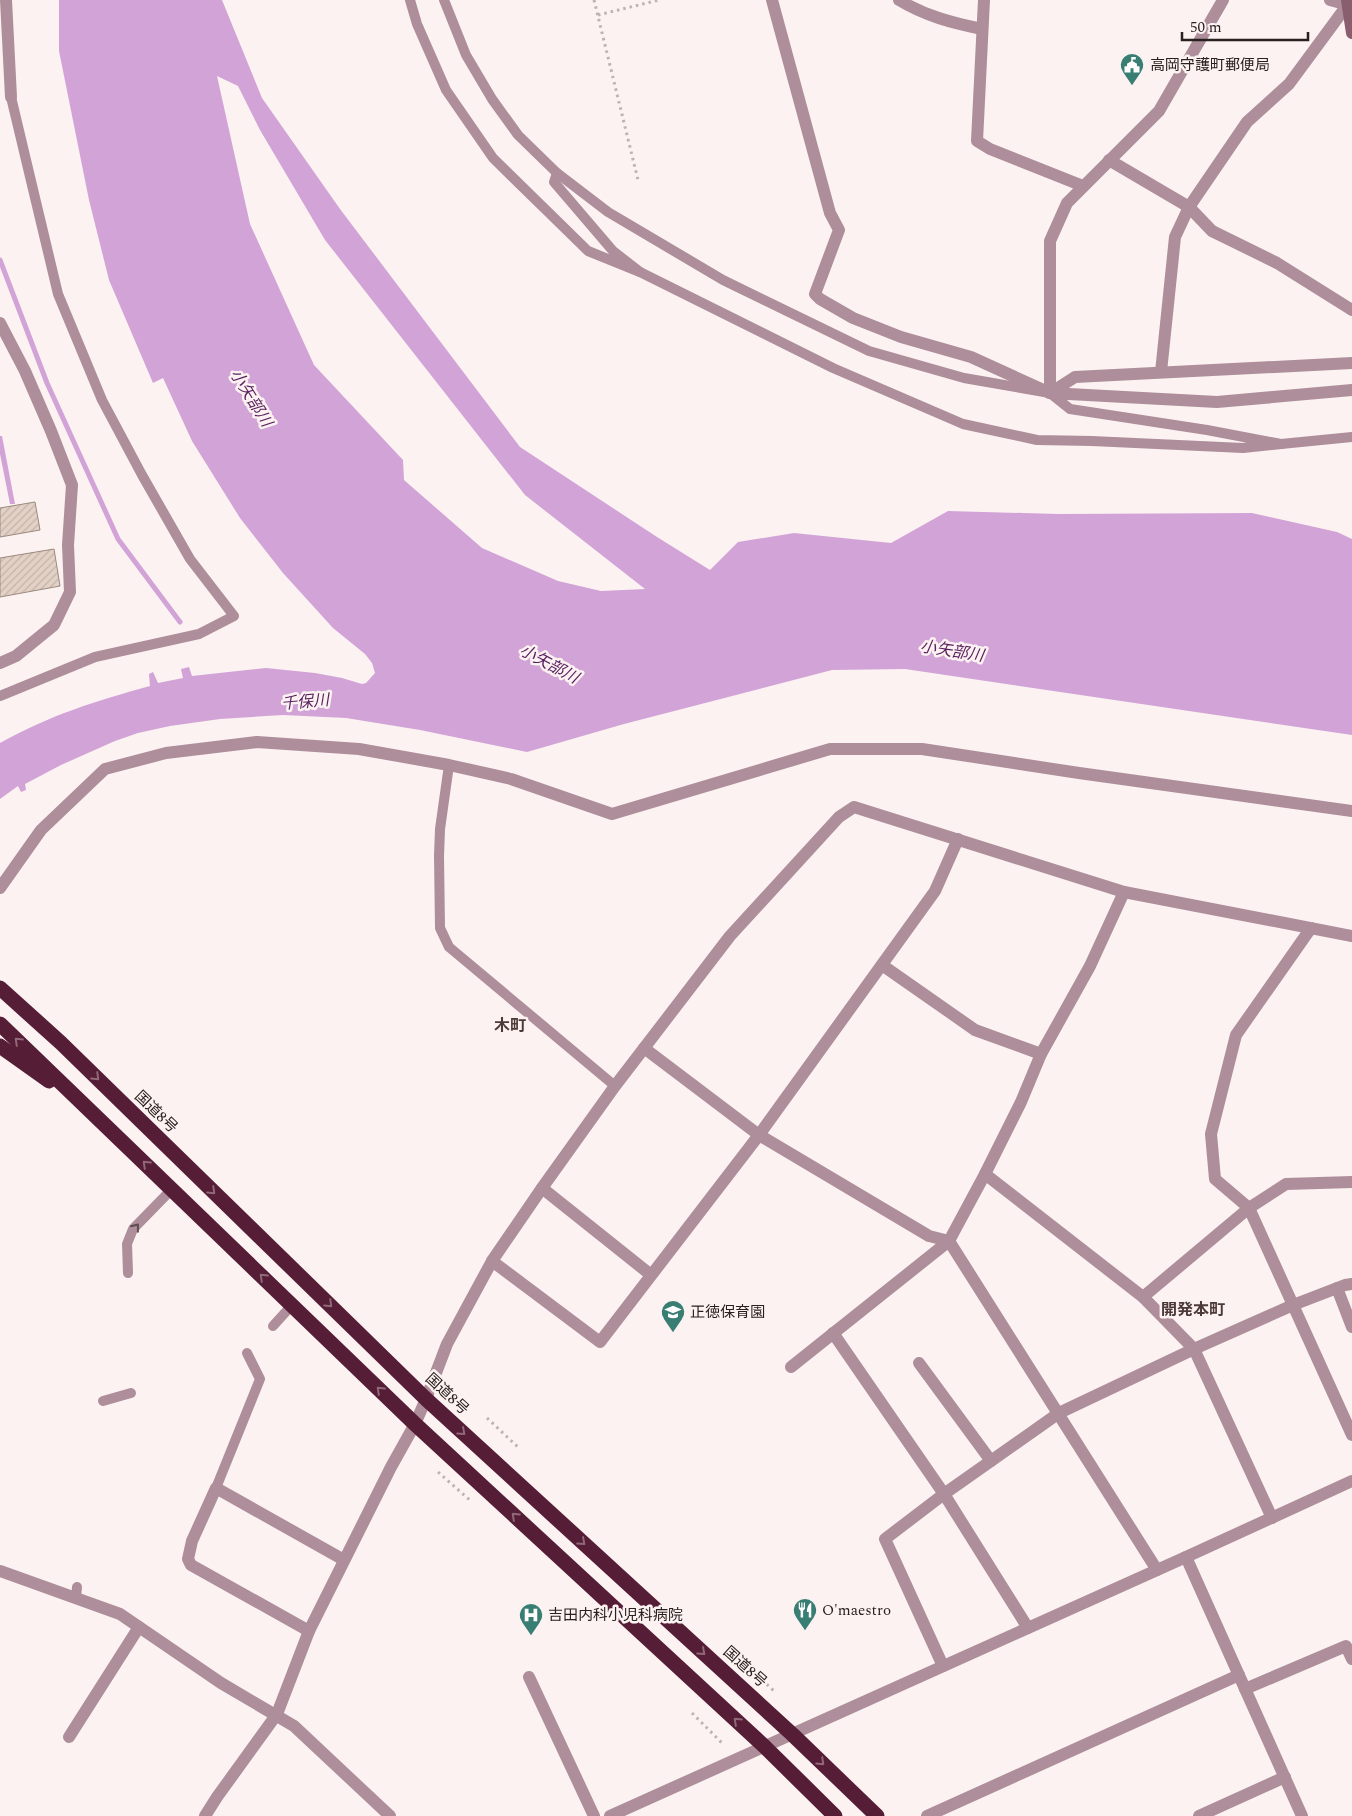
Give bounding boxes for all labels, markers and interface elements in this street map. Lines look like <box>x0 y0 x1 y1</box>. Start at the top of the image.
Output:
scale bar <box>1182 10 1308 42</box>
text: 50 m <box>1190 16 1222 39</box>
public building icon: 高岡守護町郵便局 <box>1119 52 1145 86</box>
place label: 高岡守護町郵便局 <box>1150 54 1270 77</box>
water label: 小矢部川 <box>224 364 279 433</box>
water label: 小矢部川 <box>919 634 987 668</box>
water label: 小矢部川 <box>515 638 585 691</box>
water label: 千保川 <box>280 688 332 716</box>
district label: 木町 <box>494 1014 526 1038</box>
one-way arrow <box>15 1038 24 1047</box>
one-way arrow <box>90 1071 99 1080</box>
street label: 国道8号 <box>129 1085 183 1139</box>
one-way arrow <box>143 1161 152 1170</box>
one-way arrow <box>207 1185 216 1194</box>
one-way arrow <box>131 1223 140 1232</box>
one-way arrow <box>260 1274 269 1283</box>
one-way arrow <box>323 1298 332 1307</box>
district label: 開発本町 <box>1161 1298 1225 1322</box>
school or university icon: 正徳保育園 <box>660 1299 686 1333</box>
place label: 正徳保育園 <box>690 1301 765 1324</box>
street label: 国道8号 <box>420 1368 474 1420</box>
one-way arrow <box>377 1387 386 1396</box>
one-way arrow <box>457 1426 466 1435</box>
one-way arrow <box>511 1513 520 1522</box>
one-way arrow <box>577 1536 586 1545</box>
restaurant icon: O'maestro <box>792 1597 818 1631</box>
place label: O'maestro <box>822 1599 891 1622</box>
hospital icon: 吉田内科小児科病院 <box>518 1602 544 1636</box>
place label: 吉田内科小児科病院 <box>548 1604 683 1627</box>
street label: 国道8号 <box>718 1641 772 1693</box>
one-way arrow <box>697 1646 706 1655</box>
one-way arrow <box>734 1718 743 1727</box>
one-way arrow <box>816 1756 825 1765</box>

